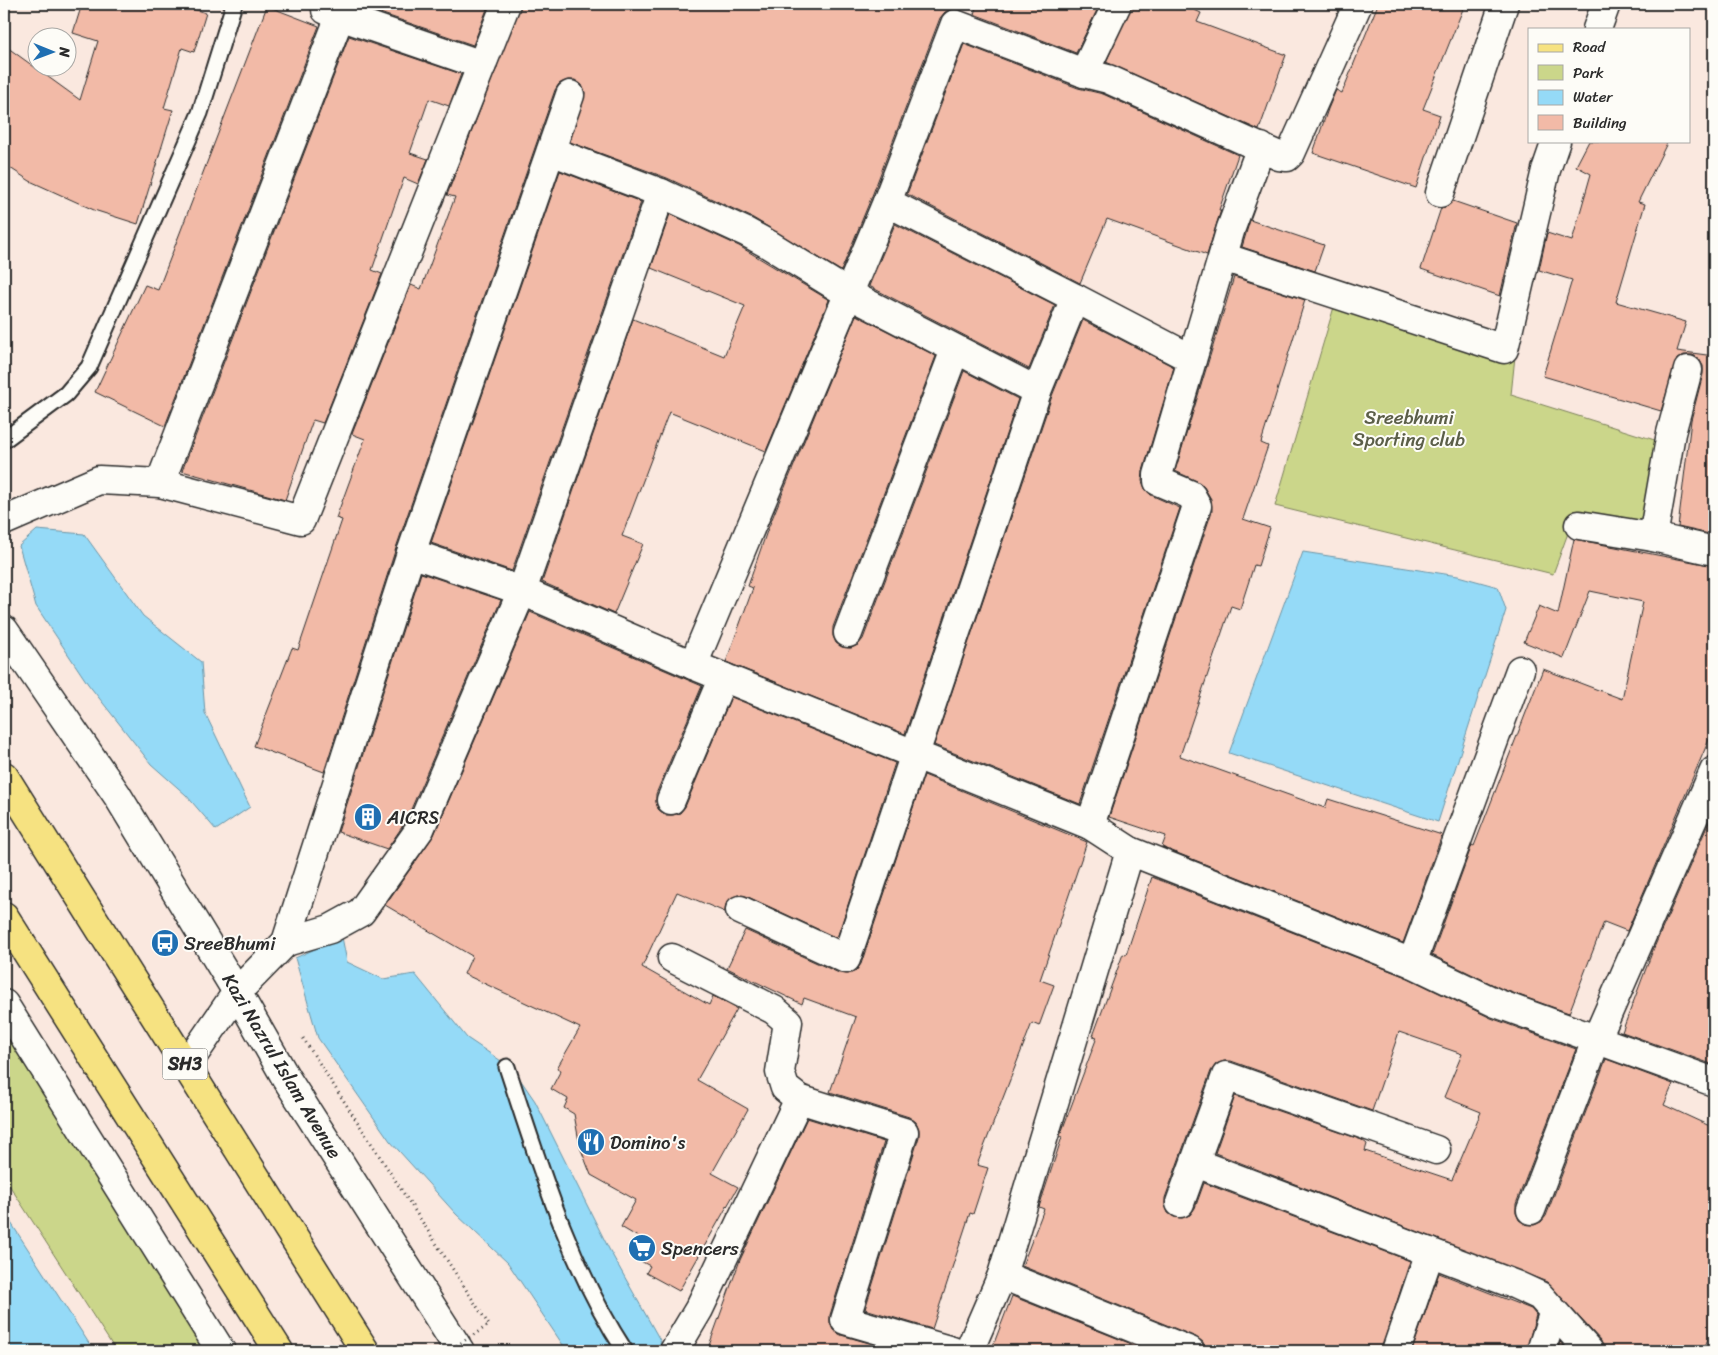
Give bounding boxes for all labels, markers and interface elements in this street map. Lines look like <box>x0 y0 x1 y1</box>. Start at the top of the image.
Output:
north arrow <box>28 28 78 78</box>
legend <box>1528 28 1690 142</box>
text: Road <box>1573 34 1606 60</box>
text: N <box>52 46 77 58</box>
text: Park <box>1573 60 1604 86</box>
text: Water <box>1573 84 1613 110</box>
text: Building <box>1573 110 1627 136</box>
park label: Sreebhumi Sporting club <box>1353 401 1465 456</box>
place label: AICRS <box>386 801 439 834</box>
building icon: AICRS <box>353 802 383 832</box>
place label: SreeBhumi <box>184 927 276 960</box>
bus stop icon: SreeBhumi <box>150 928 180 958</box>
street label: Kazi Nazrul Islam Avenue <box>213 967 351 1166</box>
road number: SH3 <box>162 1048 208 1080</box>
place label: Domino's <box>610 1126 686 1159</box>
restaurant icon: Domino's <box>576 1127 606 1157</box>
place label: Spencers <box>661 1232 739 1265</box>
supermarket icon: Spencers <box>627 1233 657 1263</box>

